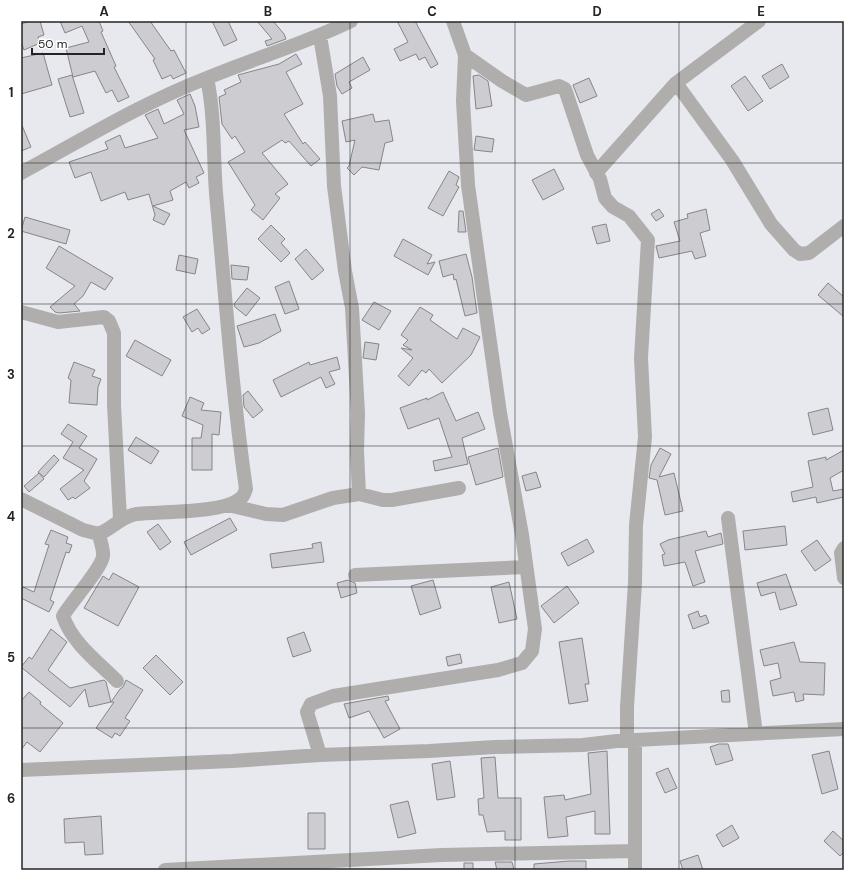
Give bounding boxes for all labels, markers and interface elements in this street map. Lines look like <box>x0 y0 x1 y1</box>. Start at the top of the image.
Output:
text: A <box>99 3 109 20</box>
text: B <box>264 3 272 20</box>
text: C <box>427 3 437 20</box>
text: D <box>592 3 602 20</box>
text: E <box>757 3 765 20</box>
scale bar <box>32 30 104 56</box>
text: 50 m <box>38 36 67 52</box>
text: 1 <box>9 84 13 101</box>
text: 2 <box>7 225 15 242</box>
text: 3 <box>7 366 15 383</box>
text: 4 <box>7 508 15 525</box>
text: 5 <box>7 649 15 666</box>
text: 6 <box>7 790 15 807</box>

